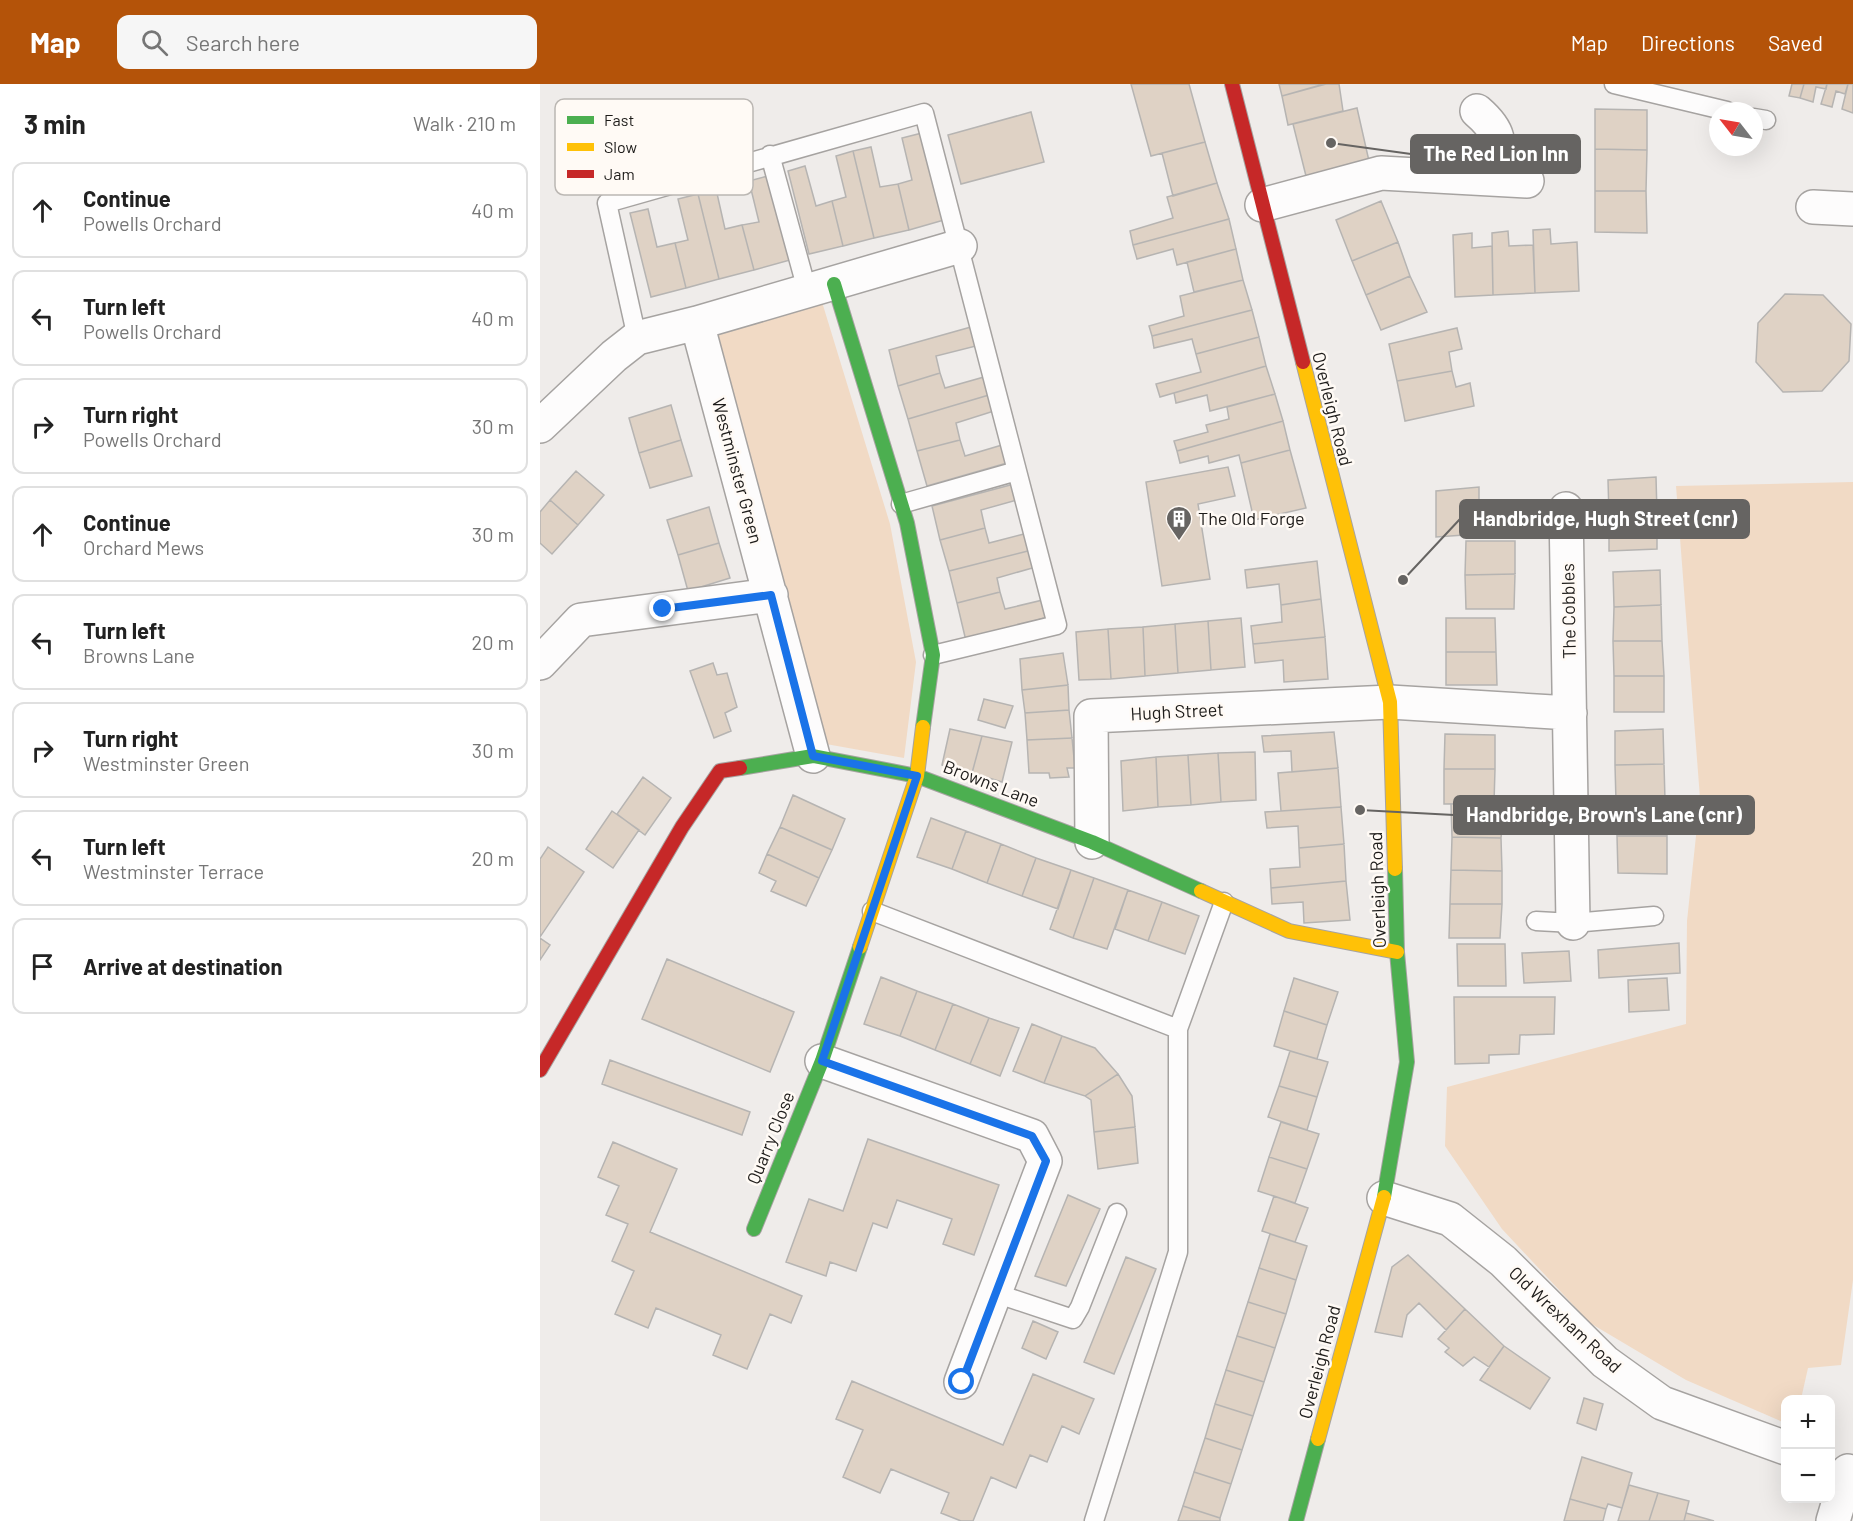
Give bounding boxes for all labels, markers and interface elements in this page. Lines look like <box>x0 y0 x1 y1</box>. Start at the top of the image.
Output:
search box <box>117 15 537 69</box>
text: Map <box>30 25 81 59</box>
icon: search <box>138 26 171 59</box>
text: Search here <box>186 29 300 55</box>
text: Map <box>1571 30 1608 55</box>
text: Directions <box>1641 30 1735 55</box>
text: Saved <box>1768 30 1823 55</box>
legend <box>555 99 753 195</box>
north arrow <box>1709 102 1763 156</box>
text: 3 min <box>24 108 86 139</box>
text: Fast <box>604 110 634 129</box>
text: Walk · 210 m <box>413 111 516 135</box>
callout: The Red Lion Inn <box>1411 135 1580 173</box>
text: Slow <box>604 137 637 156</box>
text: The Red Lion Inn <box>1423 141 1569 165</box>
text: Jam <box>604 164 635 183</box>
text: Continue <box>83 185 171 211</box>
icon: ahead <box>26 194 59 227</box>
text: 40 m <box>471 198 514 222</box>
text: Powells Orchard <box>83 211 222 235</box>
text: Turn left <box>83 293 166 319</box>
icon: left <box>26 302 59 335</box>
text: 40 m <box>471 306 514 330</box>
text: Powells Orchard <box>83 319 222 343</box>
street label: Overleigh Road <box>1308 350 1358 468</box>
street label: Westminster Green <box>708 396 768 546</box>
text: Turn right <box>83 401 178 427</box>
icon: right <box>26 410 59 443</box>
text: 30 m <box>472 414 514 438</box>
text: Powells Orchard <box>83 427 222 451</box>
callout: Handbridge, Hugh Street (cnr) <box>1460 500 1749 538</box>
building icon: The Old Forge <box>1164 504 1194 542</box>
text: Handbridge, Hugh Street (cnr) <box>1473 506 1737 530</box>
place label: The Old Forge <box>1198 507 1305 529</box>
text: Continue <box>83 509 171 535</box>
icon: ahead <box>26 518 59 551</box>
text: 30 m <box>472 522 514 546</box>
text: Orchard Mews <box>83 535 204 559</box>
street label: The Cobbles <box>1556 563 1580 659</box>
route end <box>649 595 675 621</box>
text: Turn left <box>83 617 166 643</box>
icon: left <box>26 626 59 659</box>
text: 20 m <box>471 630 514 654</box>
text: Browns Lane <box>83 643 195 667</box>
street label: Hugh Street <box>1130 698 1224 724</box>
text: Turn right <box>83 725 178 751</box>
icon: right <box>26 734 59 767</box>
text: 30 m <box>472 738 514 762</box>
text: Westminster Green <box>83 751 249 775</box>
street label: Browns Lane <box>940 755 1042 811</box>
callout: Handbridge, Brown's Lane (cnr) <box>1454 796 1754 834</box>
text: Handbridge, Brown's Lane (cnr) <box>1466 802 1742 826</box>
street label: Overleigh Road <box>1364 831 1390 949</box>
text: Turn left <box>83 833 166 859</box>
icon: left <box>26 842 59 875</box>
text: 20 m <box>471 846 514 870</box>
text: Westminster Terrace <box>83 859 264 883</box>
icon: arrive <box>26 950 59 983</box>
text: Arrive at destination <box>83 953 282 979</box>
street label: Quarry Close <box>742 1088 799 1187</box>
street label: Old Wrexham Road <box>1505 1261 1627 1377</box>
street label: Overleigh Road <box>1293 1303 1345 1421</box>
route start <box>948 1368 974 1394</box>
map controls <box>1781 1395 1835 1503</box>
button: + <box>1781 1395 1835 1449</box>
button: − <box>1781 1449 1835 1503</box>

